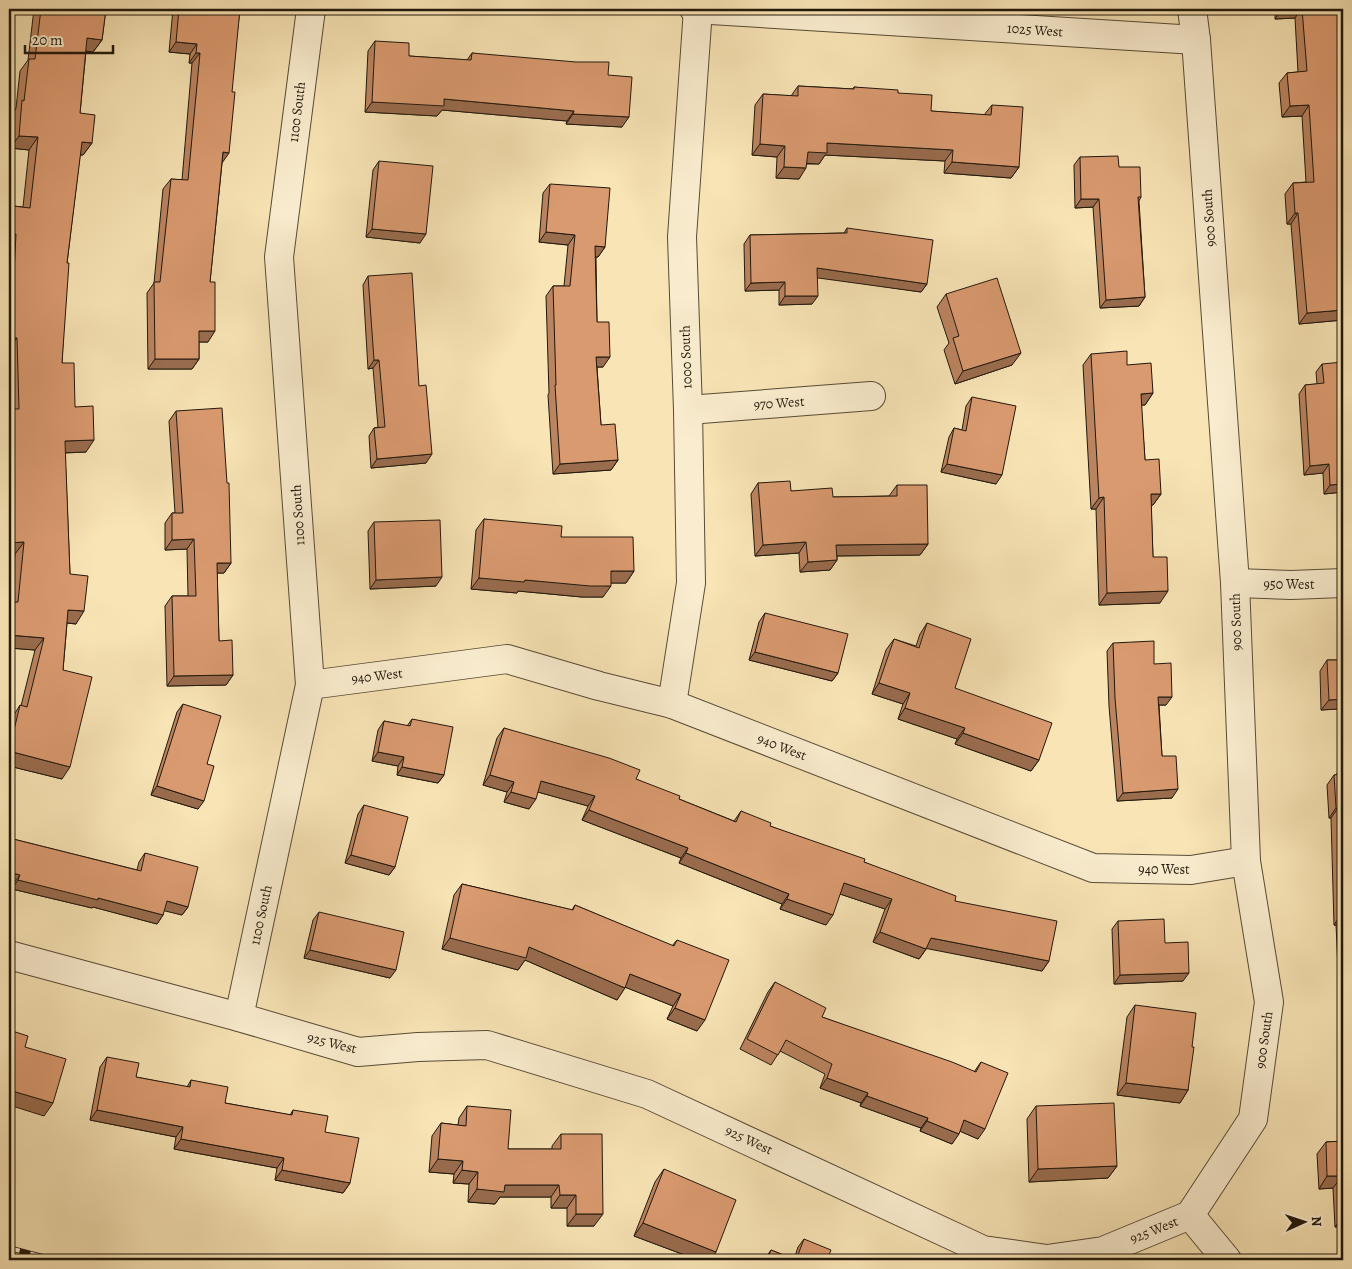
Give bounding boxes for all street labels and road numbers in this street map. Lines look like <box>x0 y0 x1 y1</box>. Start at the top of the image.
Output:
street label: 1025 West <box>1006 19 1064 41</box>
street label: 1100 South <box>284 80 310 143</box>
street label: 900 South <box>1197 188 1220 248</box>
street label: 1000 South <box>675 324 697 389</box>
street label: 970 West <box>753 392 805 414</box>
street label: 1100 South <box>286 483 310 546</box>
street label: 950 West <box>1263 575 1315 594</box>
street label: 900 South <box>1225 592 1247 651</box>
street label: 940 West <box>350 663 404 689</box>
street label: 940 West <box>755 729 810 765</box>
street label: 940 West <box>1138 860 1190 879</box>
street label: 1100 South <box>245 883 277 947</box>
street label: 900 South <box>1251 1010 1278 1070</box>
street label: 925 West <box>305 1028 359 1058</box>
street label: 925 West <box>722 1121 776 1159</box>
street label: 925 West <box>1127 1212 1181 1248</box>

